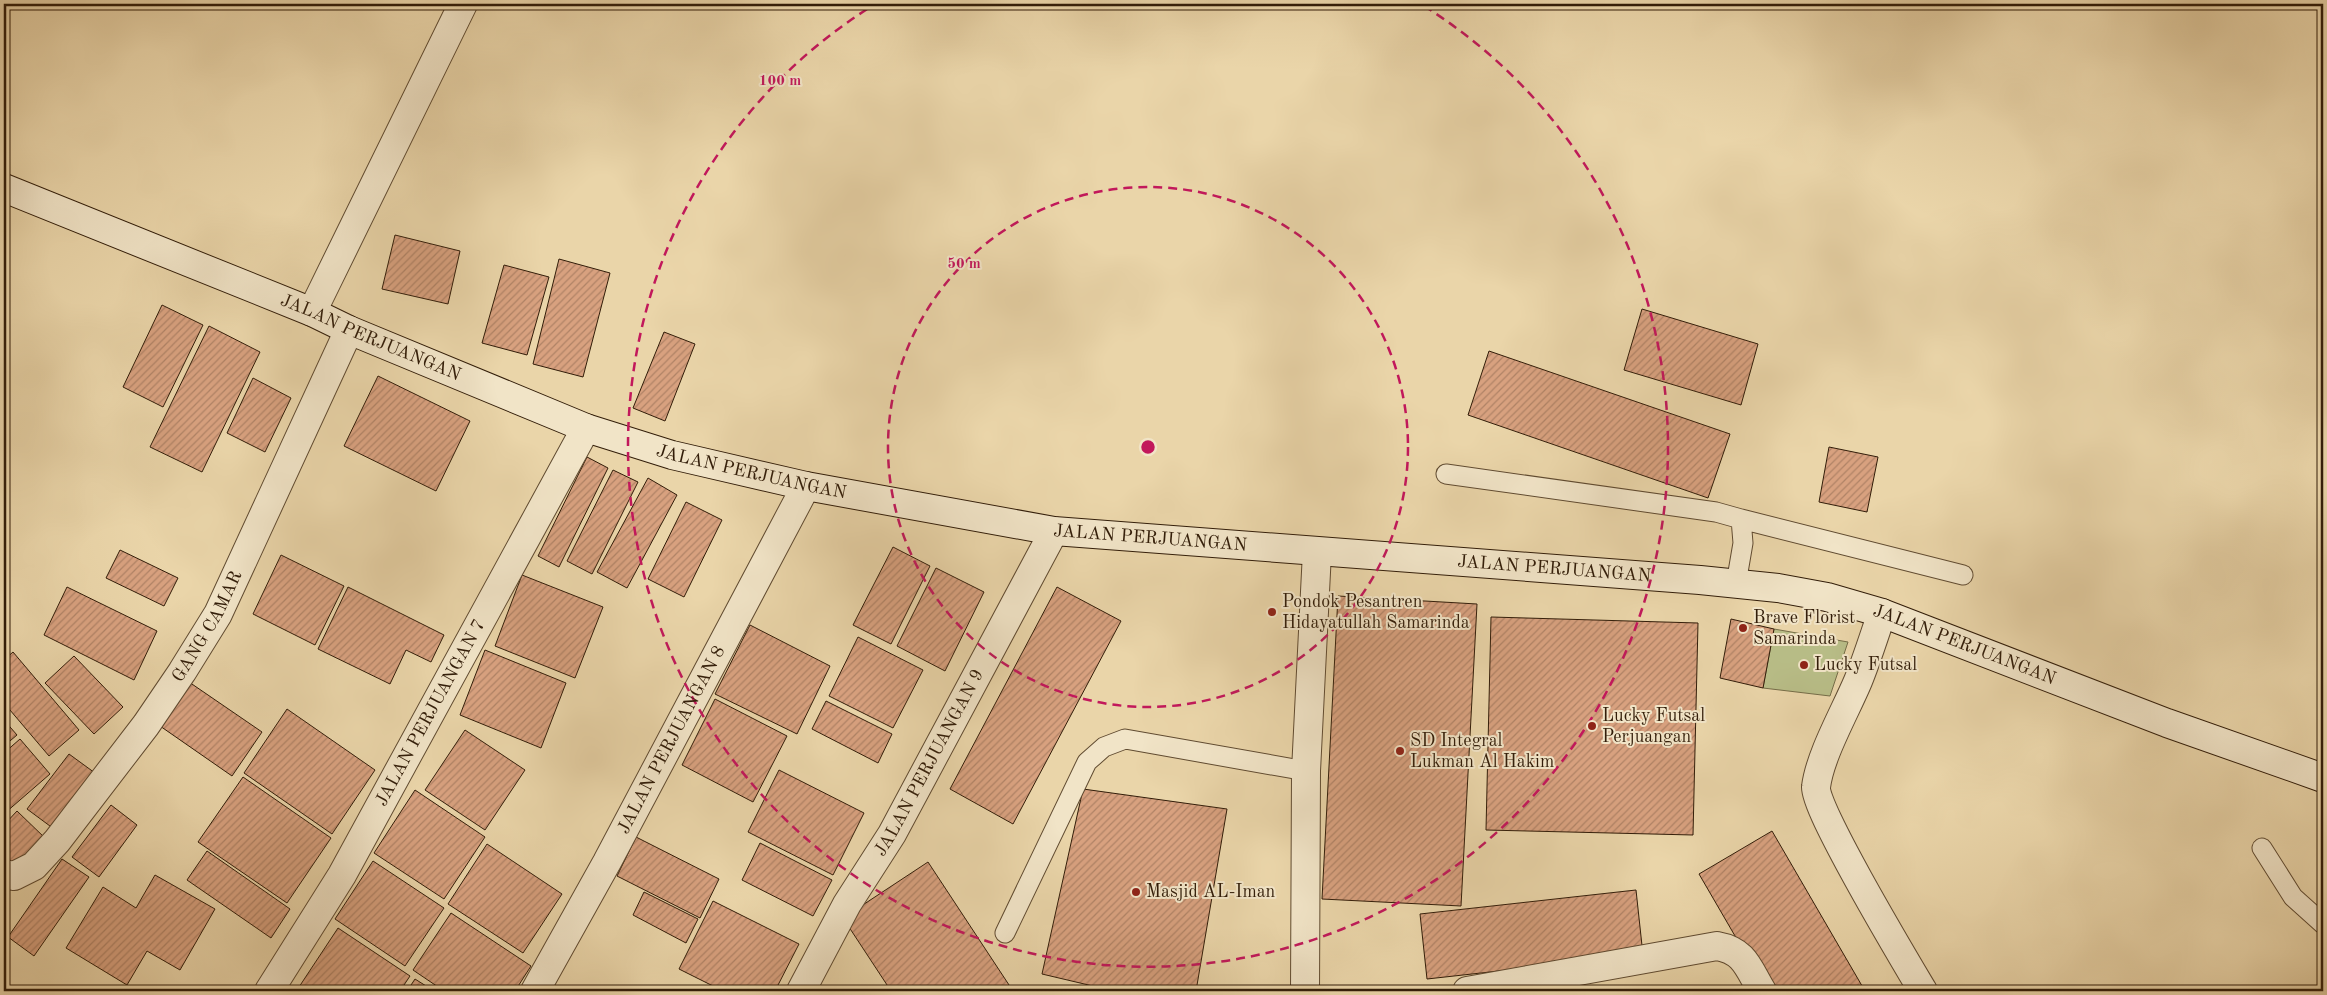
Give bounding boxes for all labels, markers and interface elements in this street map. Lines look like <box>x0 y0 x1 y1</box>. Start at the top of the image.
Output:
text: 100 m <box>759 74 801 89</box>
text: 50 m <box>947 257 981 272</box>
street label: JALAN PERJUANGAN <box>278 291 463 384</box>
centre of rings <box>1139 438 1157 456</box>
street label: JALAN PERJUANGAN <box>654 442 848 502</box>
street label: JALAN PERJUANGAN <box>1053 522 1248 555</box>
street label: JALAN PERJUANGAN <box>1457 553 1652 585</box>
street label: GANG CAMAR <box>169 568 246 685</box>
place label: Pondok Pesantren Hidayatullah Samarinda <box>1282 593 1470 632</box>
street label: JALAN PERJUANGAN <box>1871 602 2058 688</box>
marker: Pondok Pesantren Hidayatullah Samarinda <box>1266 606 1278 618</box>
place label: Brave Florist Samarinda <box>1753 609 1855 648</box>
street label: JALAN PERJUANGAN 7 <box>372 616 489 809</box>
marker: Brave Florist Samarinda <box>1737 622 1749 634</box>
street label: JALAN PERJUANGAN 8 <box>615 643 729 837</box>
place label: Lucky Futsal <box>1814 656 1917 674</box>
marker: Lucky Futsal <box>1798 659 1810 671</box>
street label: JALAN PERJUANGAN 9 <box>871 666 987 860</box>
place label: Lucky Futsal Perjuangan <box>1602 707 1705 746</box>
marker: Lucky Futsal Perjuangan <box>1586 720 1598 732</box>
place label: SD Integral Lukman Al Hakim <box>1410 732 1554 771</box>
marker: SD Integral Lukman Al Hakim <box>1394 745 1406 757</box>
place label: Masjid AL-Iman <box>1146 883 1276 901</box>
marker: Masjid AL-Iman <box>1130 886 1142 898</box>

